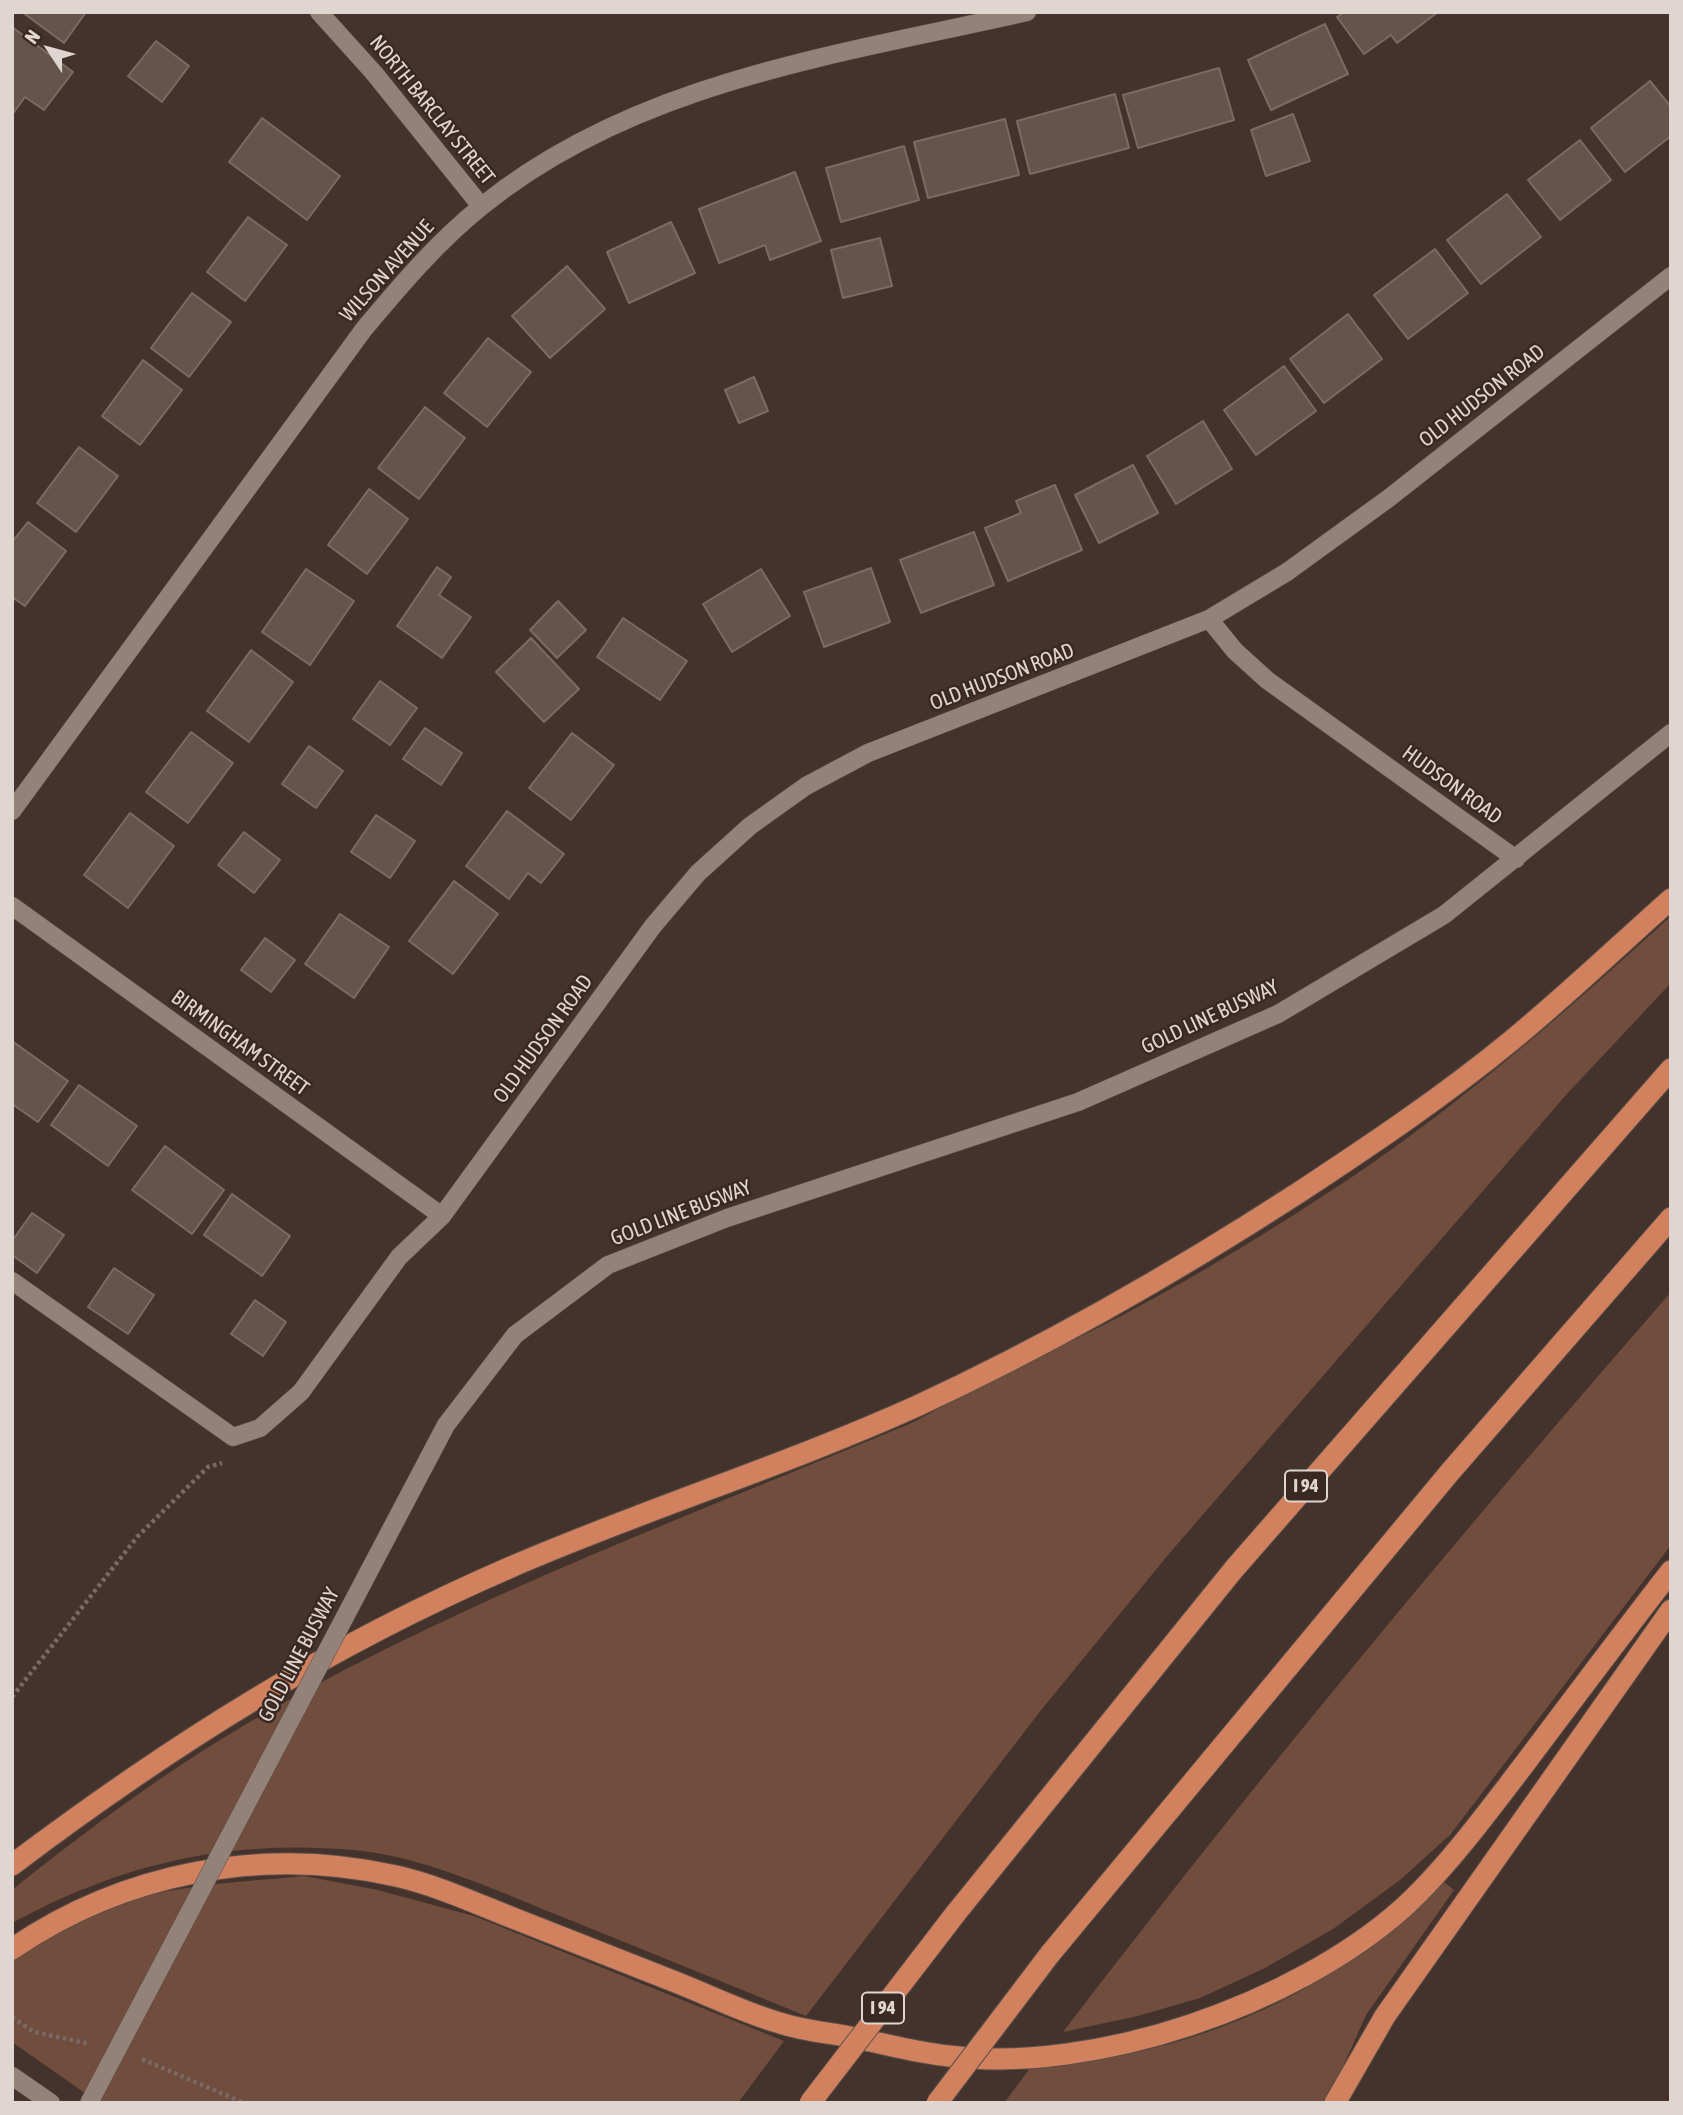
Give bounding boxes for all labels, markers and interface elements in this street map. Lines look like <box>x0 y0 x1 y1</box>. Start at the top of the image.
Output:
north arrow <box>14 14 84 84</box>
text: N <box>20 26 44 48</box>
street label: NORTH BARCLAY STREET <box>364 30 500 190</box>
street label: WILSON AVENUE <box>335 215 439 327</box>
street label: OLD HUDSON ROAD <box>1414 339 1550 453</box>
street label: OLD HUDSON ROAD <box>926 638 1078 716</box>
street label: HUDSON ROAD <box>1397 740 1507 830</box>
street label: OLD HUDSON ROAD <box>488 970 598 1108</box>
street label: GOLD LINE BUSWAY <box>1137 974 1283 1060</box>
street label: BIRMINGHAM STREET <box>166 985 314 1101</box>
street label: GOLD LINE BUSWAY <box>607 1175 755 1251</box>
road number: I 94 <box>1285 1470 1327 1502</box>
street label: GOLD LINE BUSWAY <box>253 1584 345 1726</box>
road number: I 94 <box>862 1992 904 2024</box>

